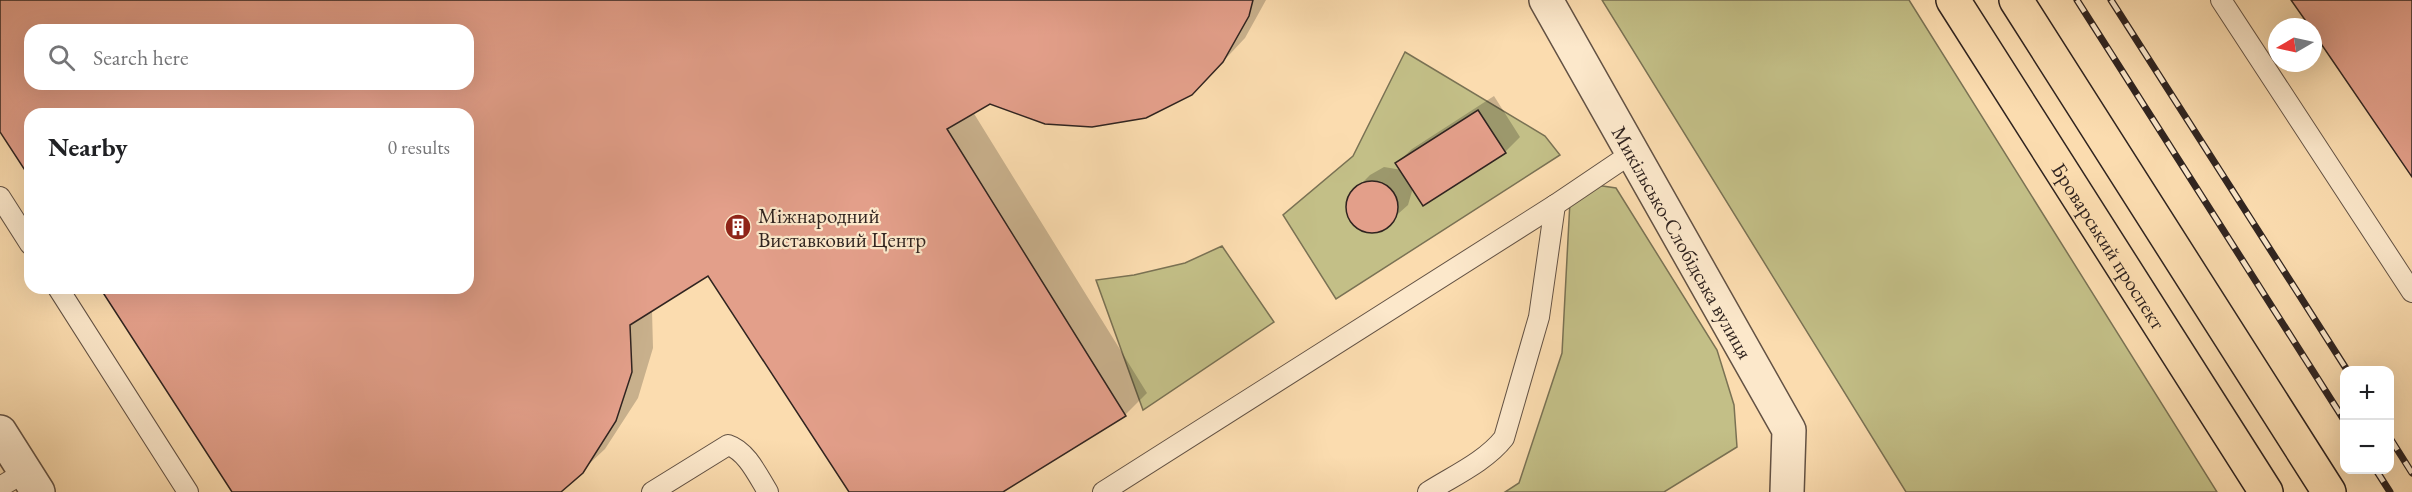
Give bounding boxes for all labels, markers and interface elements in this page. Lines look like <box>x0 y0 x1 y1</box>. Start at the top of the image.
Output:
north arrow <box>2268 18 2322 72</box>
search box <box>24 24 474 90</box>
icon: search <box>45 41 78 74</box>
text: Search here <box>93 43 188 72</box>
street label: Микільсько-Слобідська вулиця <box>1606 121 1759 363</box>
text: Nearby <box>48 130 128 164</box>
text: 0 results <box>387 134 450 160</box>
street label: Броварський проспект <box>2046 157 2172 334</box>
place label: Міжнародний Виставковий Центр <box>758 202 926 253</box>
building icon: Міжнародний Виставковий Центр <box>723 212 753 242</box>
map controls <box>2340 366 2394 474</box>
button: + <box>2340 366 2394 420</box>
button: − <box>2340 420 2394 474</box>

